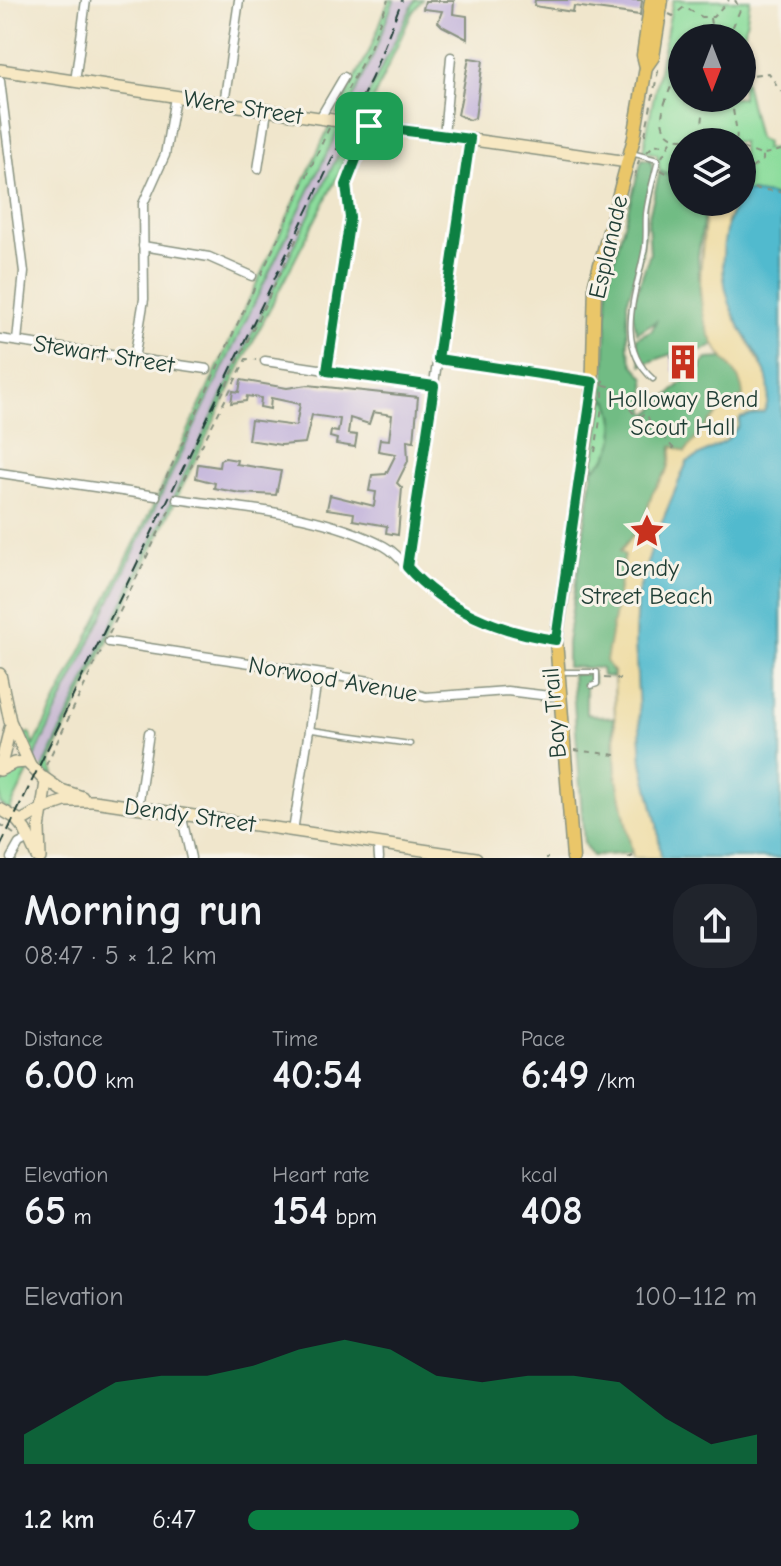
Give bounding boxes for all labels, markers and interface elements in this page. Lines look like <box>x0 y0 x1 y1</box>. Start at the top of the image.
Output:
north arrow <box>668 24 756 112</box>
map controls <box>668 24 756 216</box>
street label: Were Street <box>181 84 306 130</box>
pin <box>335 92 403 160</box>
icon: arrive <box>347 104 391 148</box>
button: layers <box>668 128 756 216</box>
street label: Esplanade <box>583 193 633 301</box>
street label: Stewart Street <box>32 329 178 379</box>
building icon: Holloway Bend Scout Hall <box>664 343 702 381</box>
place label: Holloway Bend Scout Hall <box>607 385 759 441</box>
place icon: Dendy Street Beach <box>628 512 666 550</box>
place label: Dendy Street Beach <box>581 554 713 610</box>
street label: Norwood Avenue <box>246 650 420 708</box>
street label: Bay Trail <box>536 667 572 759</box>
street label: Dendy Street <box>123 792 258 838</box>
button: share <box>673 884 757 968</box>
text: Morning run <box>24 885 263 936</box>
text: 08:47 · 5 × 1.2 km <box>24 941 217 971</box>
text: Distance <box>24 1026 103 1052</box>
text: Time <box>272 1026 318 1052</box>
text: Pace <box>521 1026 565 1052</box>
text: 6.00 <box>24 1052 98 1098</box>
text: 40:54 <box>272 1052 362 1098</box>
text: 6:49 <box>521 1052 590 1098</box>
text: km <box>98 1068 134 1094</box>
text: /km <box>590 1068 635 1094</box>
text: Elevation <box>24 1162 108 1188</box>
text: Heart rate <box>272 1162 369 1188</box>
text: kcal <box>521 1162 558 1188</box>
text: 65 <box>24 1188 66 1234</box>
text: 154 <box>272 1188 328 1234</box>
text: 408 <box>521 1188 583 1234</box>
text: m <box>66 1204 92 1230</box>
text: bpm <box>328 1204 377 1230</box>
text: Elevation <box>24 1282 124 1312</box>
text: 100–112 m <box>635 1282 757 1312</box>
text: 1.2 km <box>24 1505 95 1535</box>
text: 6:47 <box>152 1505 196 1535</box>

